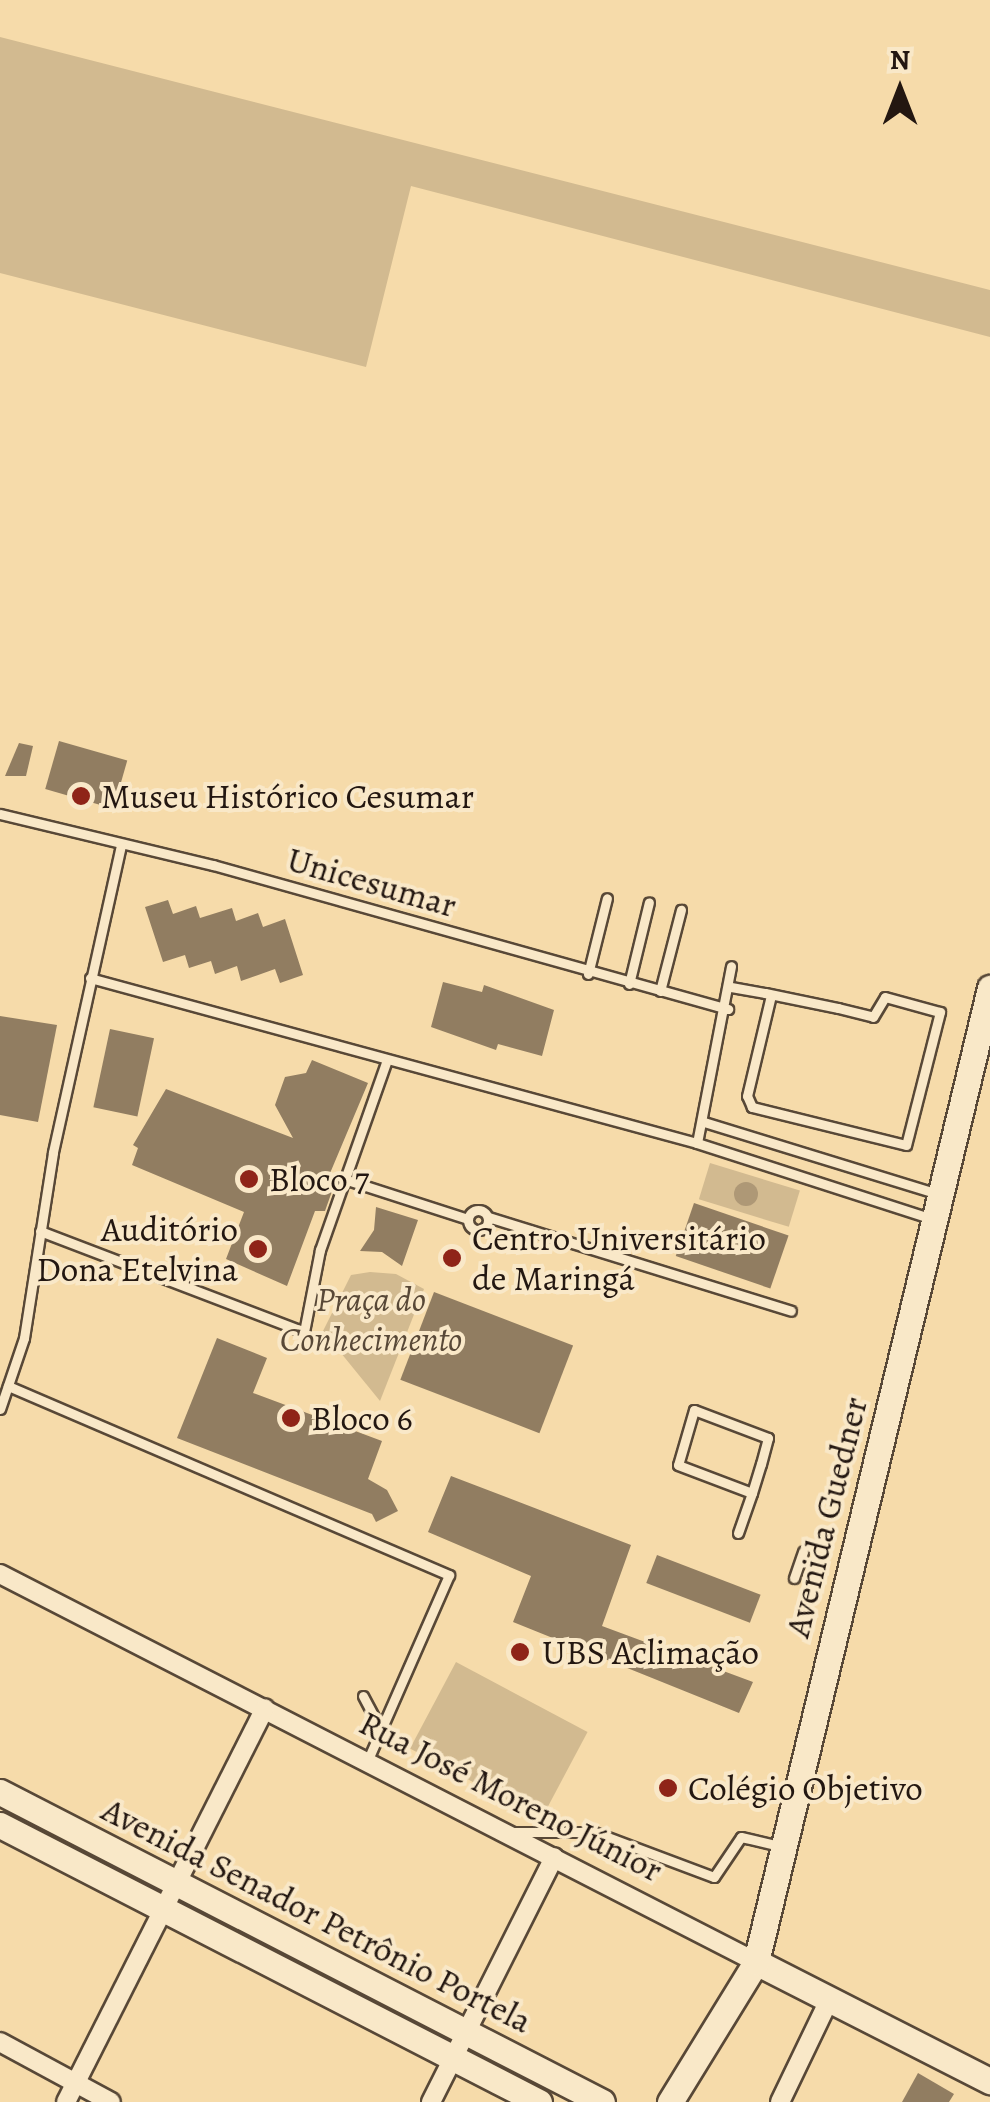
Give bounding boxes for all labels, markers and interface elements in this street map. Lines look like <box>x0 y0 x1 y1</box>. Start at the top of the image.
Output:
north arrow <box>850 40 950 140</box>
text: N <box>890 41 910 79</box>
place label: Museu Histórico Cesumar <box>101 775 474 817</box>
marker: Museu Histórico Cesumar <box>70 785 92 807</box>
street label: Unicesumar <box>283 838 461 926</box>
place label: Bloco 7 <box>269 1158 369 1200</box>
marker: Bloco 7 <box>238 1168 260 1190</box>
place label: Auditório Dona Etelvina <box>36 1208 238 1290</box>
place label: Centro Universitário de Maringá <box>472 1217 766 1299</box>
marker: Auditório Dona Etelvina <box>247 1238 269 1260</box>
marker: Centro Universitário de Maringá <box>441 1247 463 1269</box>
park label: Praça do Conhecimento <box>280 1278 462 1360</box>
street label: Avenida Guedner <box>776 1393 876 1641</box>
place label: Bloco 6 <box>311 1397 413 1439</box>
marker: Bloco 6 <box>280 1407 302 1429</box>
place label: UBS Aclimação <box>542 1631 759 1673</box>
marker: UBS Aclimação <box>507 1639 533 1665</box>
street label: Rua José Moreno Júnior <box>352 1701 670 1891</box>
place label: Colégio Objetivo <box>688 1767 923 1809</box>
marker: Colégio Objetivo <box>657 1777 679 1799</box>
street label: Avenida Senador Petrônio Portela <box>95 1788 539 2042</box>

